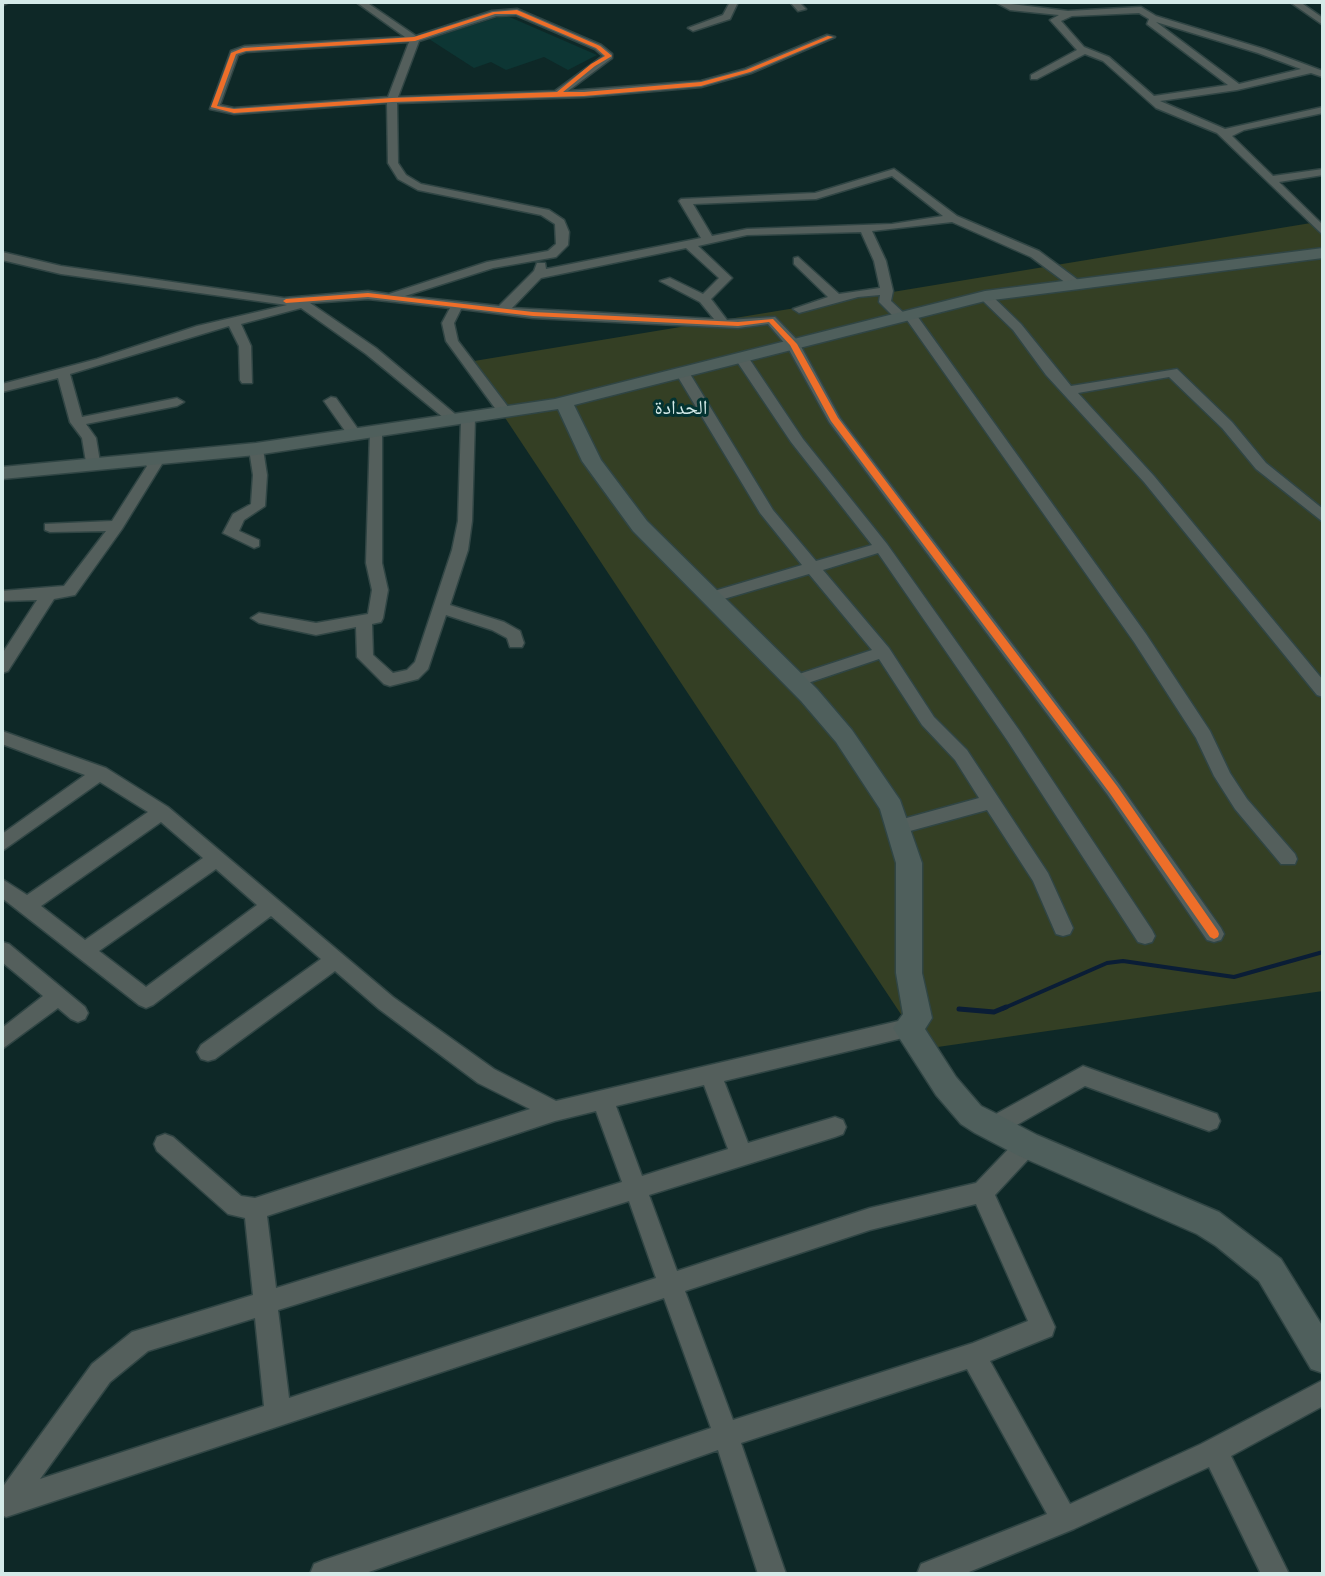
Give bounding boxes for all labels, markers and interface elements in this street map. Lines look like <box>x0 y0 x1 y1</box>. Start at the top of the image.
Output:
district label: الحدادة <box>655 397 707 421</box>

